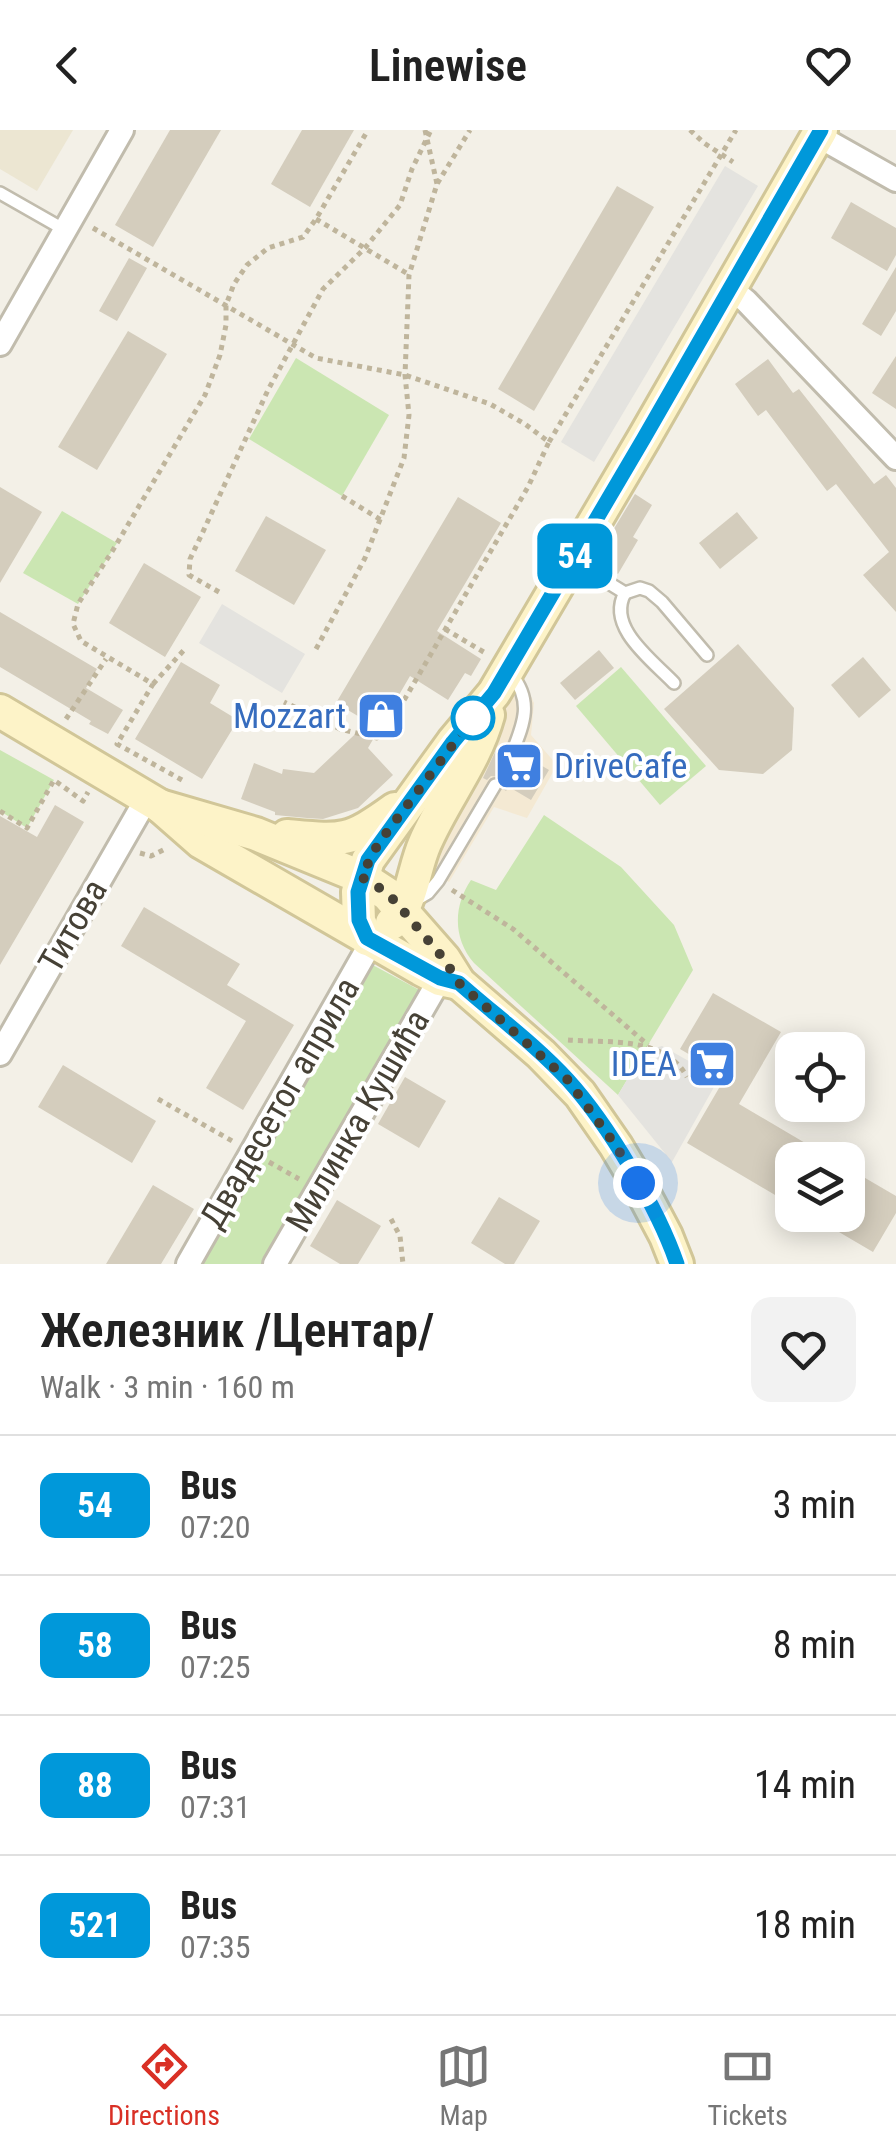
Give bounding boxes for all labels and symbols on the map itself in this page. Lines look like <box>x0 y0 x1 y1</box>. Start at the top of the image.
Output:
line badge: 54 <box>530 524 620 588</box>
shop icon: Mozzart <box>355 690 407 742</box>
place label: Mozzart <box>233 696 346 737</box>
unlabelled marker <box>452 697 494 739</box>
supermarket icon: DriveCafe <box>493 740 545 792</box>
place label: DriveCafe <box>554 746 688 787</box>
street label: Титова <box>30 872 116 980</box>
street label: Двадесетог априла <box>192 971 368 1235</box>
street label: Милинка Кушића <box>278 1003 438 1239</box>
supermarket icon: IDEA <box>686 1038 738 1090</box>
place label: IDEA <box>611 1044 677 1085</box>
your location <box>613 1158 663 1208</box>

